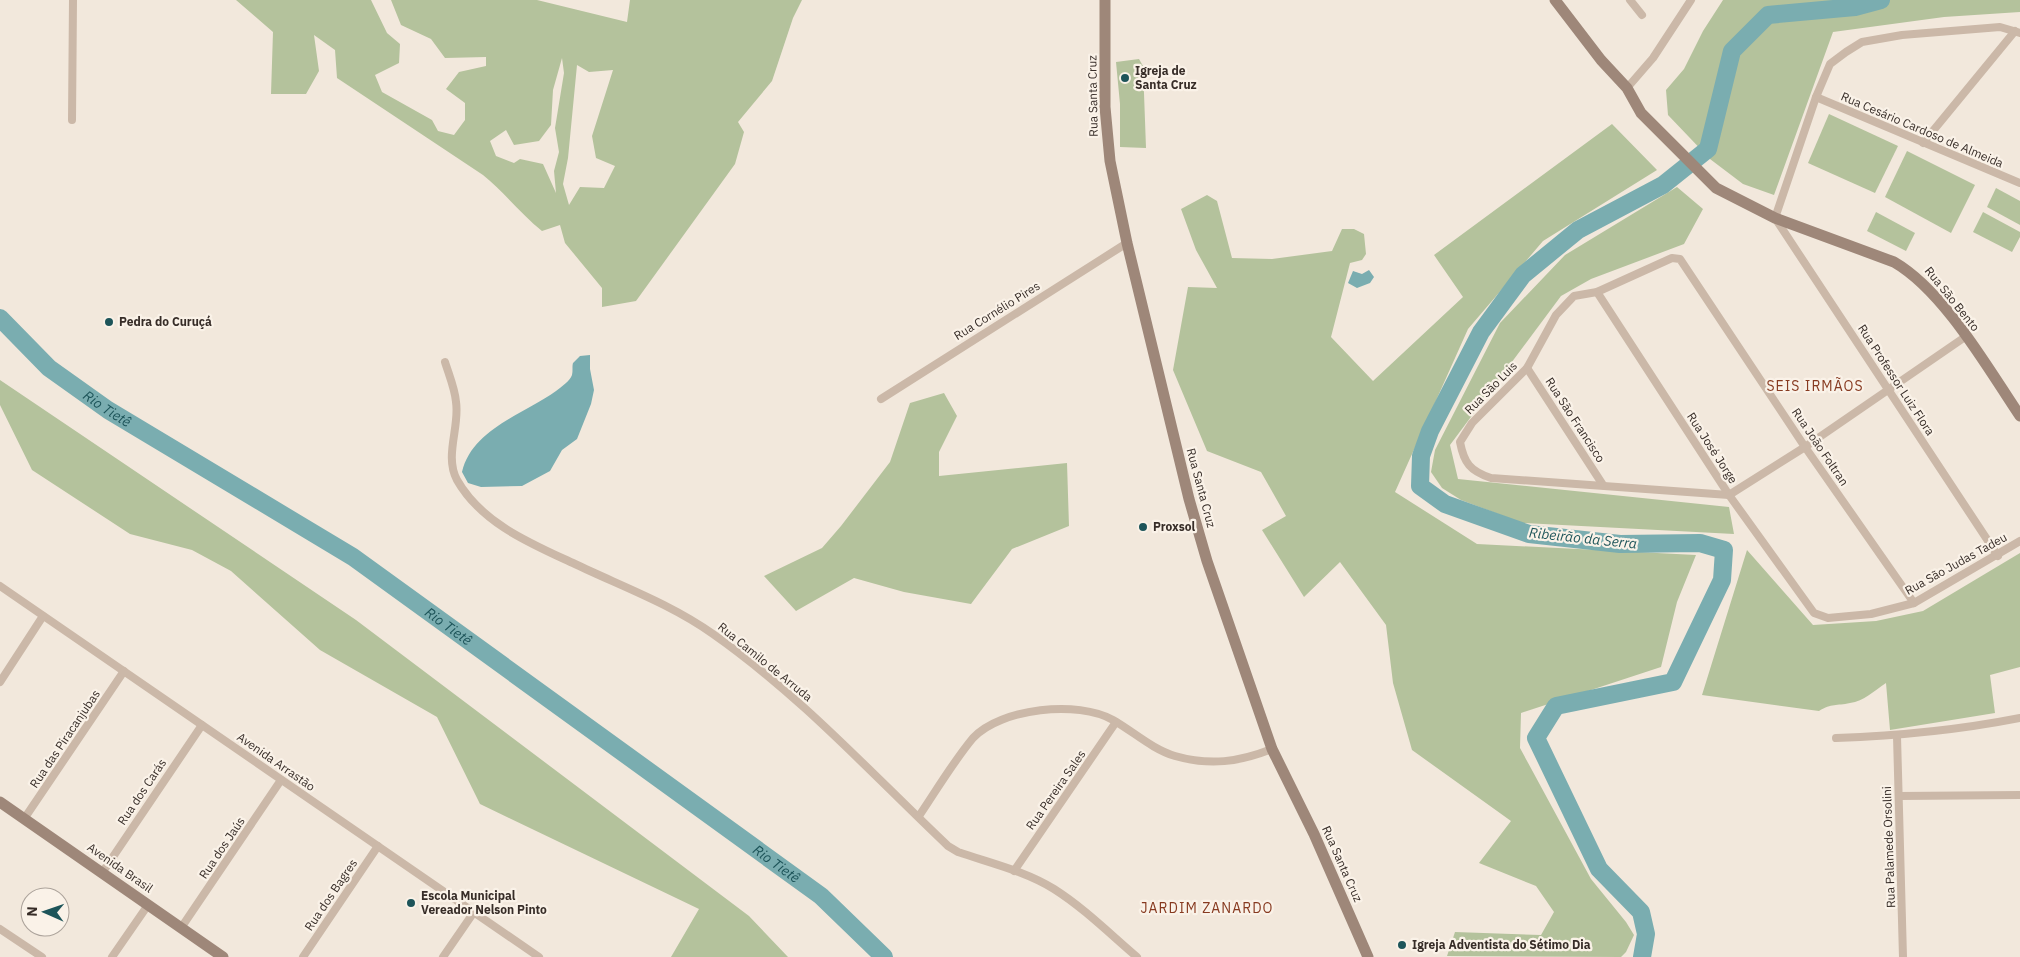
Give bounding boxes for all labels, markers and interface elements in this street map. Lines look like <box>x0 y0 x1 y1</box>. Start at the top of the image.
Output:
street label: Rua Santa Cruz <box>1084 55 1101 137</box>
place label: Igreja de Santa Cruz <box>1135 63 1197 92</box>
marker: Igreja de Santa Cruz <box>1119 72 1131 84</box>
street label: Rua Cesário Cardoso de Almeida <box>1839 88 2006 171</box>
street label: Rua São Bento <box>1922 263 1983 334</box>
street label: Rua Cornélio Pires <box>951 278 1043 343</box>
place label: Pedra do Curuçá <box>119 314 212 329</box>
marker: Pedra do Curuçá <box>103 316 115 328</box>
street label: Rua Professor Luiz Flora <box>1855 321 1938 439</box>
street label: Rua São Luis <box>1461 358 1520 417</box>
street label: Rua São Francisco <box>1542 374 1609 465</box>
district label: SEIS IRMÃOS <box>1766 377 1864 395</box>
water label: Rio Tietê <box>80 386 134 431</box>
street label: Rua João Foltran <box>1789 405 1852 488</box>
street label: Rua José Jorge <box>1684 409 1741 486</box>
street label: Rua Santa Cruz <box>1184 447 1219 530</box>
place label: Proxsol <box>1153 519 1196 534</box>
marker: Proxsol <box>1137 521 1149 533</box>
water label: Ribeirão da Serra <box>1528 523 1638 553</box>
street label: Rua São Judas Tadeu <box>1902 529 2009 598</box>
water label: Rio Tietê <box>421 603 475 649</box>
street label: Rua Camilo de Arruda <box>715 619 816 705</box>
street label: Rua das Piracanjubas <box>26 687 103 791</box>
street label: Avenida Arrastão <box>234 729 318 794</box>
street label: Rua Pereira Sales <box>1022 747 1089 833</box>
street label: Rua dos Carás <box>114 756 169 828</box>
street label: Rua Palamede Orsolini <box>1879 786 1898 908</box>
street label: Rua dos Jaús <box>195 814 248 881</box>
street label: Rua Santa Cruz <box>1319 823 1366 905</box>
street label: Avenida Brasil <box>85 839 156 896</box>
water label: Rio Tietê <box>749 841 803 887</box>
street label: Rua dos Bagres <box>301 856 360 934</box>
north arrow <box>20 887 70 937</box>
place label: Escola Municipal Vereador Nelson Pinto <box>421 888 547 917</box>
marker: Escola Municipal Vereador Nelson Pinto <box>405 897 417 909</box>
district label: JARDIM ZANARDO <box>1141 899 1273 917</box>
text: N <box>23 906 41 917</box>
place label: Igreja Adventista do Sétimo Dia <box>1412 937 1591 952</box>
marker: Igreja Adventista do Sétimo Dia <box>1396 939 1408 951</box>

